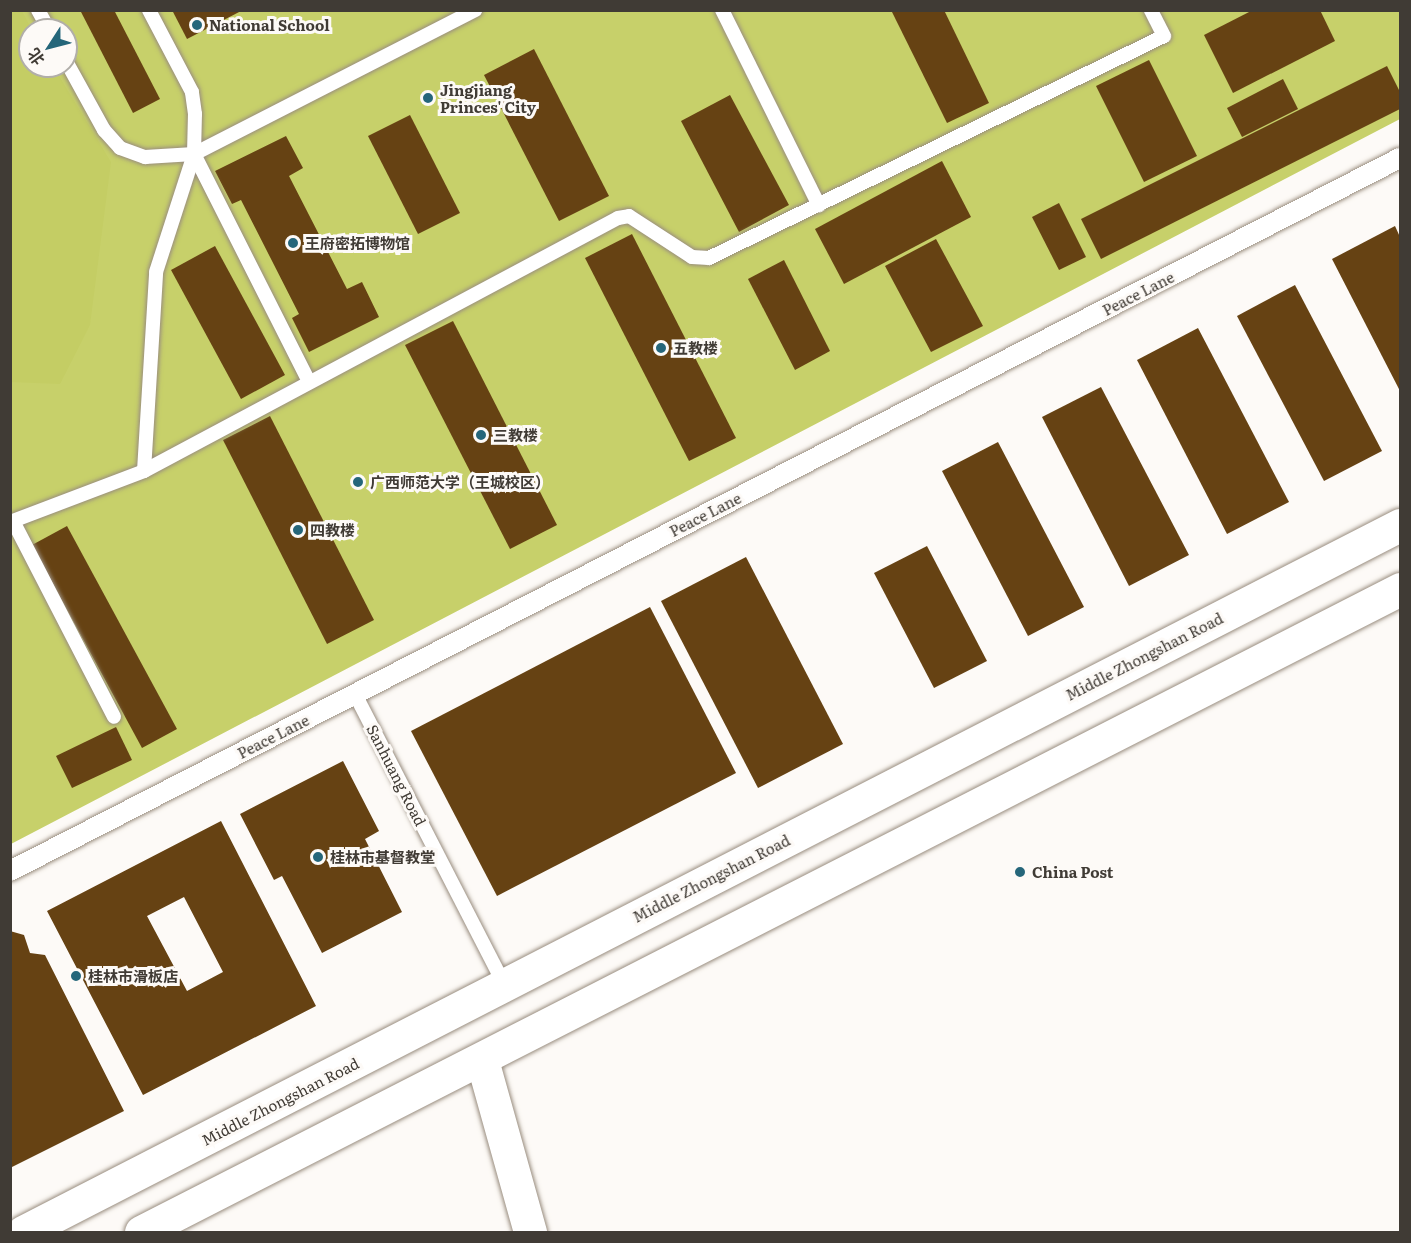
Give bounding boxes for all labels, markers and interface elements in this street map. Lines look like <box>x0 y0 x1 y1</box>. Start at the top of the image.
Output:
place label: National School <box>209 16 330 34</box>
north arrow <box>18 18 78 78</box>
marker: National School <box>190 18 204 32</box>
text: 北 <box>21 44 49 71</box>
place label: Jingjiang Princes' City <box>440 80 536 115</box>
marker: Jingjiang Princes' City <box>421 91 435 105</box>
place label: 王府密拓博物馆 <box>305 234 410 252</box>
marker: 王府密拓博物馆 <box>286 236 300 250</box>
street label: Peace Lane <box>1099 267 1177 319</box>
place label: 五教楼 <box>673 339 718 357</box>
marker: 五教楼 <box>654 341 668 355</box>
place label: 三教楼 <box>493 426 538 444</box>
marker: 三教楼 <box>474 428 488 442</box>
place label: 广西师范大学（王城校区） <box>370 473 550 491</box>
marker: 广西师范大学（王城校区） <box>351 475 365 489</box>
street label: Peace Lane <box>666 488 744 540</box>
place label: 四教楼 <box>310 521 355 539</box>
marker: 四教楼 <box>291 523 305 537</box>
street label: Middle Zhongshan Road <box>1062 608 1226 704</box>
street label: Peace Lane <box>234 710 312 762</box>
street label: Sanhuang Road <box>364 721 430 829</box>
street label: Middle Zhongshan Road <box>629 830 793 926</box>
place label: 桂林市基督教堂 <box>330 848 435 866</box>
marker: 桂林市基督教堂 <box>311 850 325 864</box>
place label: China Post <box>1032 863 1113 881</box>
marker: China Post <box>1013 865 1027 879</box>
place label: 桂林市滑板店 <box>88 967 178 985</box>
marker: 桂林市滑板店 <box>69 969 83 983</box>
street label: Middle Zhongshan Road <box>198 1053 362 1149</box>

